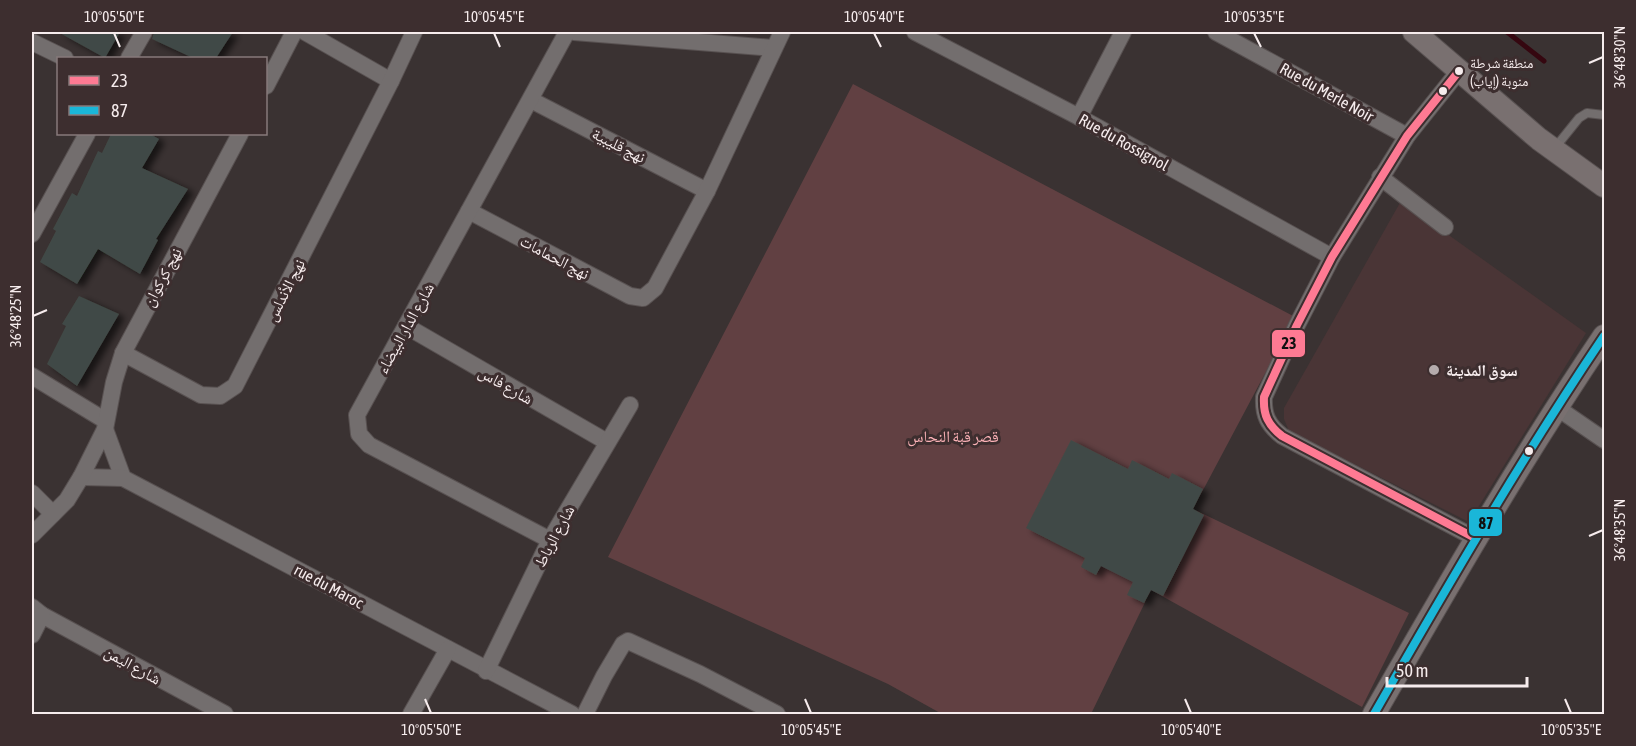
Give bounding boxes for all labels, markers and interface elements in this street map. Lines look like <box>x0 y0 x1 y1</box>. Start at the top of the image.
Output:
text: 10°05'50"E <box>84 8 145 25</box>
text: 10°05'45"E <box>464 8 525 25</box>
text: 10°05'40"E <box>844 8 905 25</box>
text: 10°05'35"E <box>1224 8 1285 25</box>
text: 36°48'30"N <box>1611 26 1628 88</box>
place label: منطقة شرطة منوبة (إياب) <box>1470 55 1533 91</box>
legend <box>57 57 267 135</box>
street label: Rue du Merle Noir <box>1277 59 1377 125</box>
marker: منطقة شرطة منوبة (إياب) <box>1453 65 1465 77</box>
text: 23 <box>111 70 128 91</box>
unlabelled marker <box>1437 85 1449 97</box>
text: 87 <box>111 100 128 121</box>
street label: Rue du Rossignol <box>1076 110 1173 175</box>
street label: نهج قليبية <box>588 124 649 168</box>
street label: نهج الحمامات <box>516 231 593 284</box>
street label: نهج كركوان <box>139 245 187 310</box>
street label: نهج الأندلس <box>262 256 310 325</box>
street label: شارع الدار البيضاء <box>373 280 439 377</box>
text: 36°48'25"N <box>7 285 24 347</box>
line badge: 23 <box>1271 329 1306 358</box>
text: 23 <box>1281 334 1297 352</box>
place label: سوق المدينة <box>1446 361 1518 380</box>
street label: شارع فاس <box>475 362 536 409</box>
marker: سوق المدينة <box>1427 363 1441 377</box>
park label: قصر قبة النحاس <box>907 427 999 447</box>
unlabelled marker <box>1523 445 1535 457</box>
text: 36°48'35"N <box>1611 499 1628 561</box>
street label: شارع الرباط <box>530 502 579 571</box>
line badge: 87 <box>1468 508 1503 537</box>
text: 87 <box>1478 514 1494 532</box>
street label: rue du Maroc <box>291 560 367 612</box>
street label: شارع اليمن <box>101 642 164 690</box>
scale bar <box>1387 650 1526 688</box>
text: 50 m <box>1396 660 1428 681</box>
text: 10°05'50"E <box>401 721 462 738</box>
text: 10°05'45"E <box>781 721 842 738</box>
text: 10°05'40"E <box>1161 721 1222 738</box>
text: 10°05'35"E <box>1541 721 1602 738</box>

